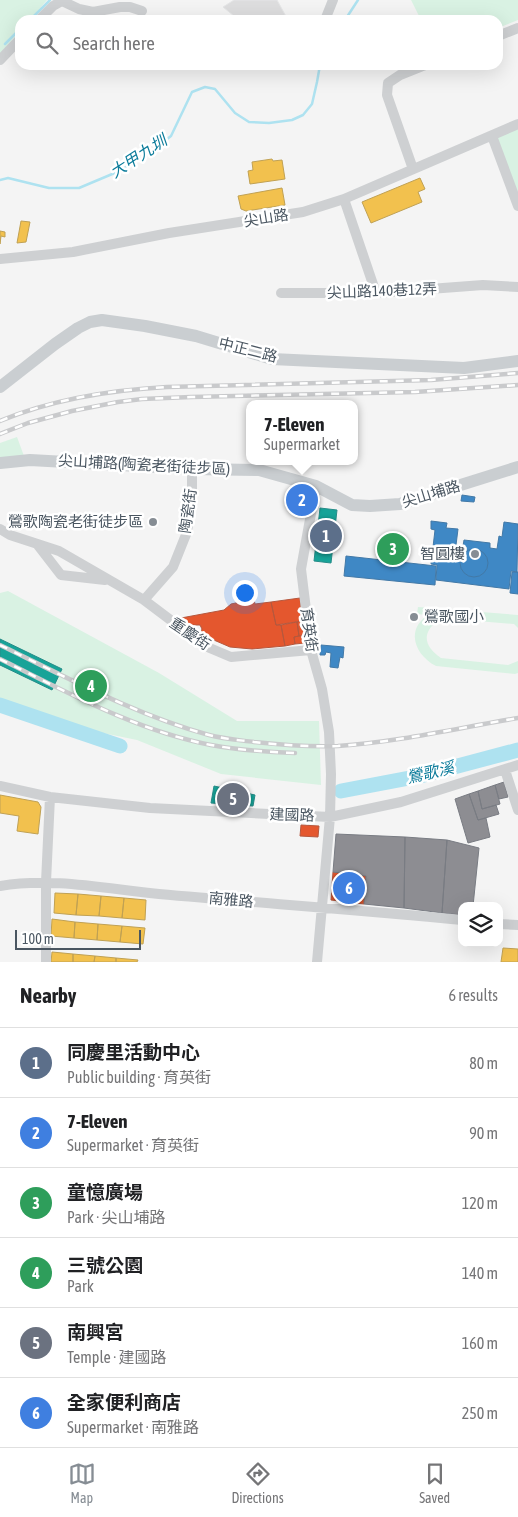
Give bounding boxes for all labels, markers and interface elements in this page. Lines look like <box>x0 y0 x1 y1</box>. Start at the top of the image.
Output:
search box <box>15 15 503 70</box>
icon: search <box>33 29 61 57</box>
text: Search here <box>73 32 155 54</box>
water label: 大甲九圳 <box>106 130 171 181</box>
street label: 尖山路 <box>242 206 289 229</box>
street label: 尖山路140巷12弄 <box>327 280 437 301</box>
street label: 中正二路 <box>217 334 279 365</box>
popup <box>246 400 358 465</box>
text: 7-Eleven <box>264 413 324 435</box>
text: Supermarket <box>264 435 340 453</box>
street label: 尖山埔路(陶瓷老街徒步區) <box>58 452 230 477</box>
street label: 尖山埔路 <box>400 477 462 510</box>
pin: 2 <box>286 481 318 519</box>
street label: 陶瓷街 <box>176 487 199 534</box>
place label: 鶯歌陶瓷老街徒步區 <box>8 513 143 530</box>
marker: 鶯歌陶瓷老街徒步區 <box>147 516 159 528</box>
pin: 1 <box>310 517 342 555</box>
pin: 3 <box>377 530 409 568</box>
place label: 智圓樓 <box>420 545 465 562</box>
marker: 智圓樓 <box>469 548 481 560</box>
your location <box>232 580 258 606</box>
street label: 育英街 <box>298 606 321 653</box>
place label: 鶯歌國小 <box>424 608 484 625</box>
marker: 鶯歌國小 <box>408 611 420 623</box>
street label: 重慶街 <box>167 614 214 653</box>
pin: 4 <box>75 667 107 705</box>
water label: 鶯歌溪 <box>405 757 457 786</box>
pin: 5 <box>217 780 249 818</box>
street label: 建國路 <box>269 805 315 824</box>
pin: 6 <box>333 869 365 907</box>
street label: 南雅路 <box>208 889 254 910</box>
map controls <box>458 902 503 947</box>
button: layers <box>458 902 503 947</box>
scale bar <box>15 927 141 950</box>
text: 100 m <box>22 931 54 947</box>
text: Nearby <box>20 983 76 1007</box>
text: 6 results <box>448 986 498 1004</box>
text: 同慶里活動中心 <box>67 1041 200 1063</box>
text: 1 <box>32 1054 40 1072</box>
text: 80 m <box>469 1054 498 1072</box>
text: Public building · 育英街 <box>67 1068 211 1086</box>
text: 7-Eleven <box>67 1110 128 1132</box>
text: 2 <box>32 1124 40 1142</box>
text: 90 m <box>469 1124 498 1142</box>
text: Supermarket · 育英街 <box>67 1136 199 1154</box>
text: 童憶廣場 <box>67 1181 143 1203</box>
text: 3 <box>32 1194 40 1212</box>
text: 120 m <box>462 1194 498 1212</box>
text: Park · 尖山埔路 <box>67 1208 166 1226</box>
text: 三號公園 <box>67 1254 143 1276</box>
text: 4 <box>32 1264 40 1282</box>
text: 140 m <box>462 1264 498 1282</box>
text: Park <box>67 1277 94 1295</box>
text: 南興宮 <box>67 1321 124 1343</box>
text: 5 <box>32 1334 40 1352</box>
text: 160 m <box>462 1334 498 1352</box>
text: Temple · 建國路 <box>67 1348 167 1366</box>
text: 全家便利商店 <box>67 1391 181 1413</box>
text: 6 <box>32 1404 40 1422</box>
text: 250 m <box>462 1404 498 1422</box>
text: Supermarket · 南雅路 <box>67 1418 199 1436</box>
tab: Map <box>68 1460 96 1506</box>
tab: Directions <box>231 1460 284 1506</box>
tab: Saved <box>419 1460 450 1506</box>

